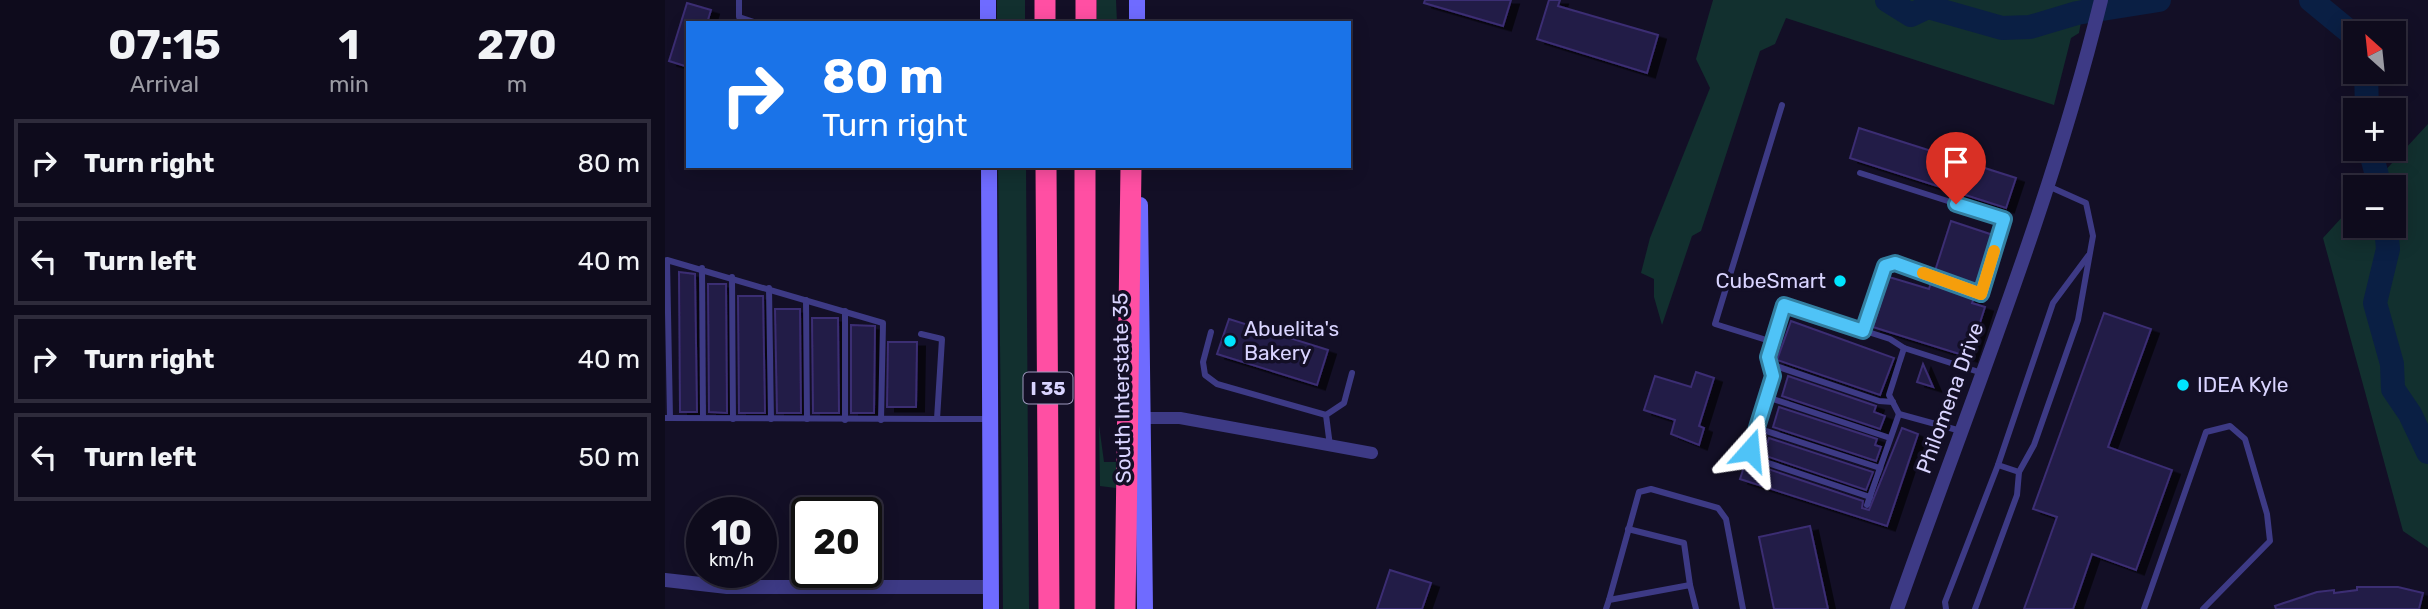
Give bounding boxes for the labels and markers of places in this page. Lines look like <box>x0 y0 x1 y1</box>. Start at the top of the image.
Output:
pin <box>1926 132 1986 204</box>
place label: CubeSmart <box>1716 268 1826 293</box>
marker: CubeSmart <box>1832 273 1848 289</box>
place label: Abuelita's Bakery <box>1244 316 1339 365</box>
marker: Abuelita's Bakery <box>1222 333 1238 349</box>
place label: IDEA Kyle <box>2197 372 2289 397</box>
marker: IDEA Kyle <box>2175 377 2191 393</box>

